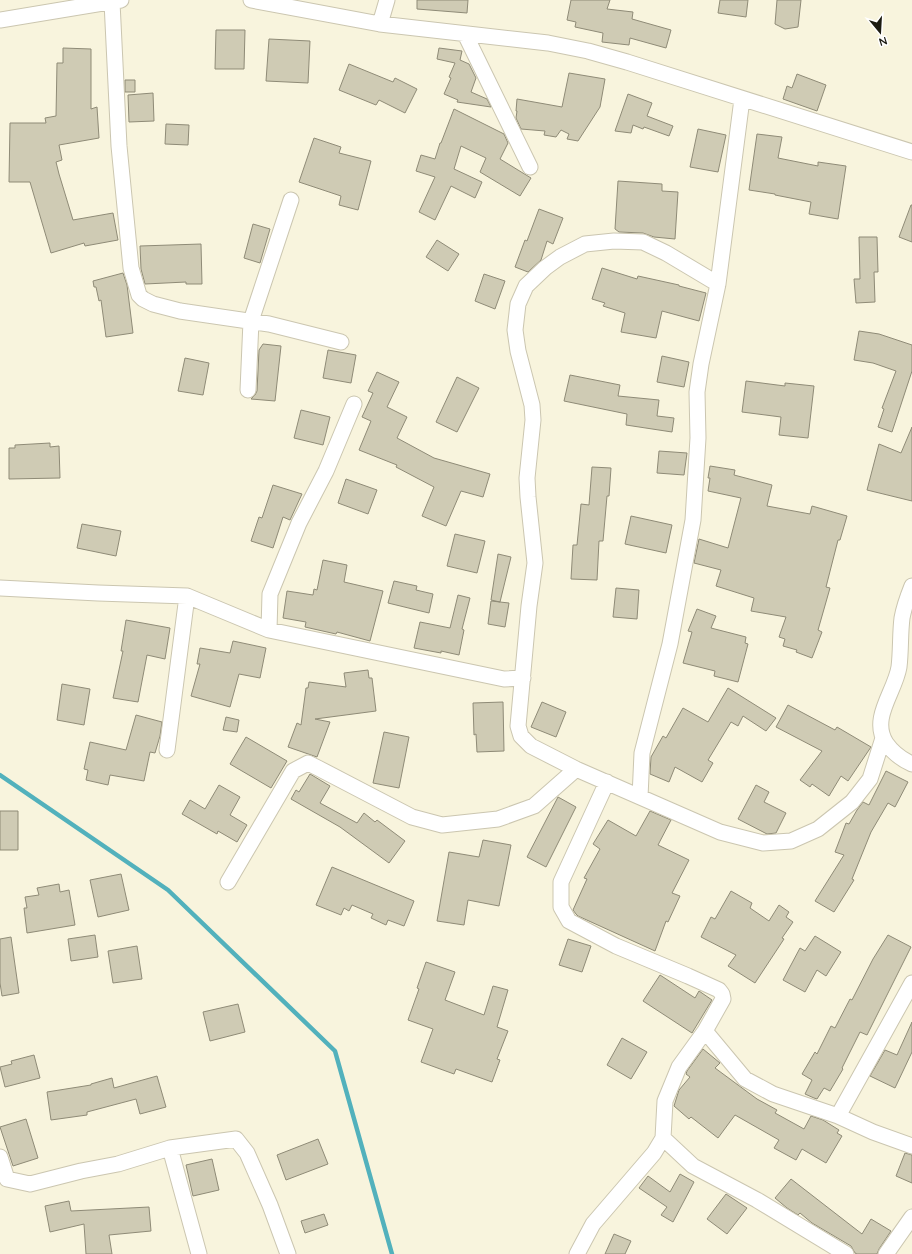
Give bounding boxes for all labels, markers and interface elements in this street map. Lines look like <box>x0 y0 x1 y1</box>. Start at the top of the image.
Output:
north arrow <box>860 12 900 52</box>
text: N <box>877 34 889 49</box>

